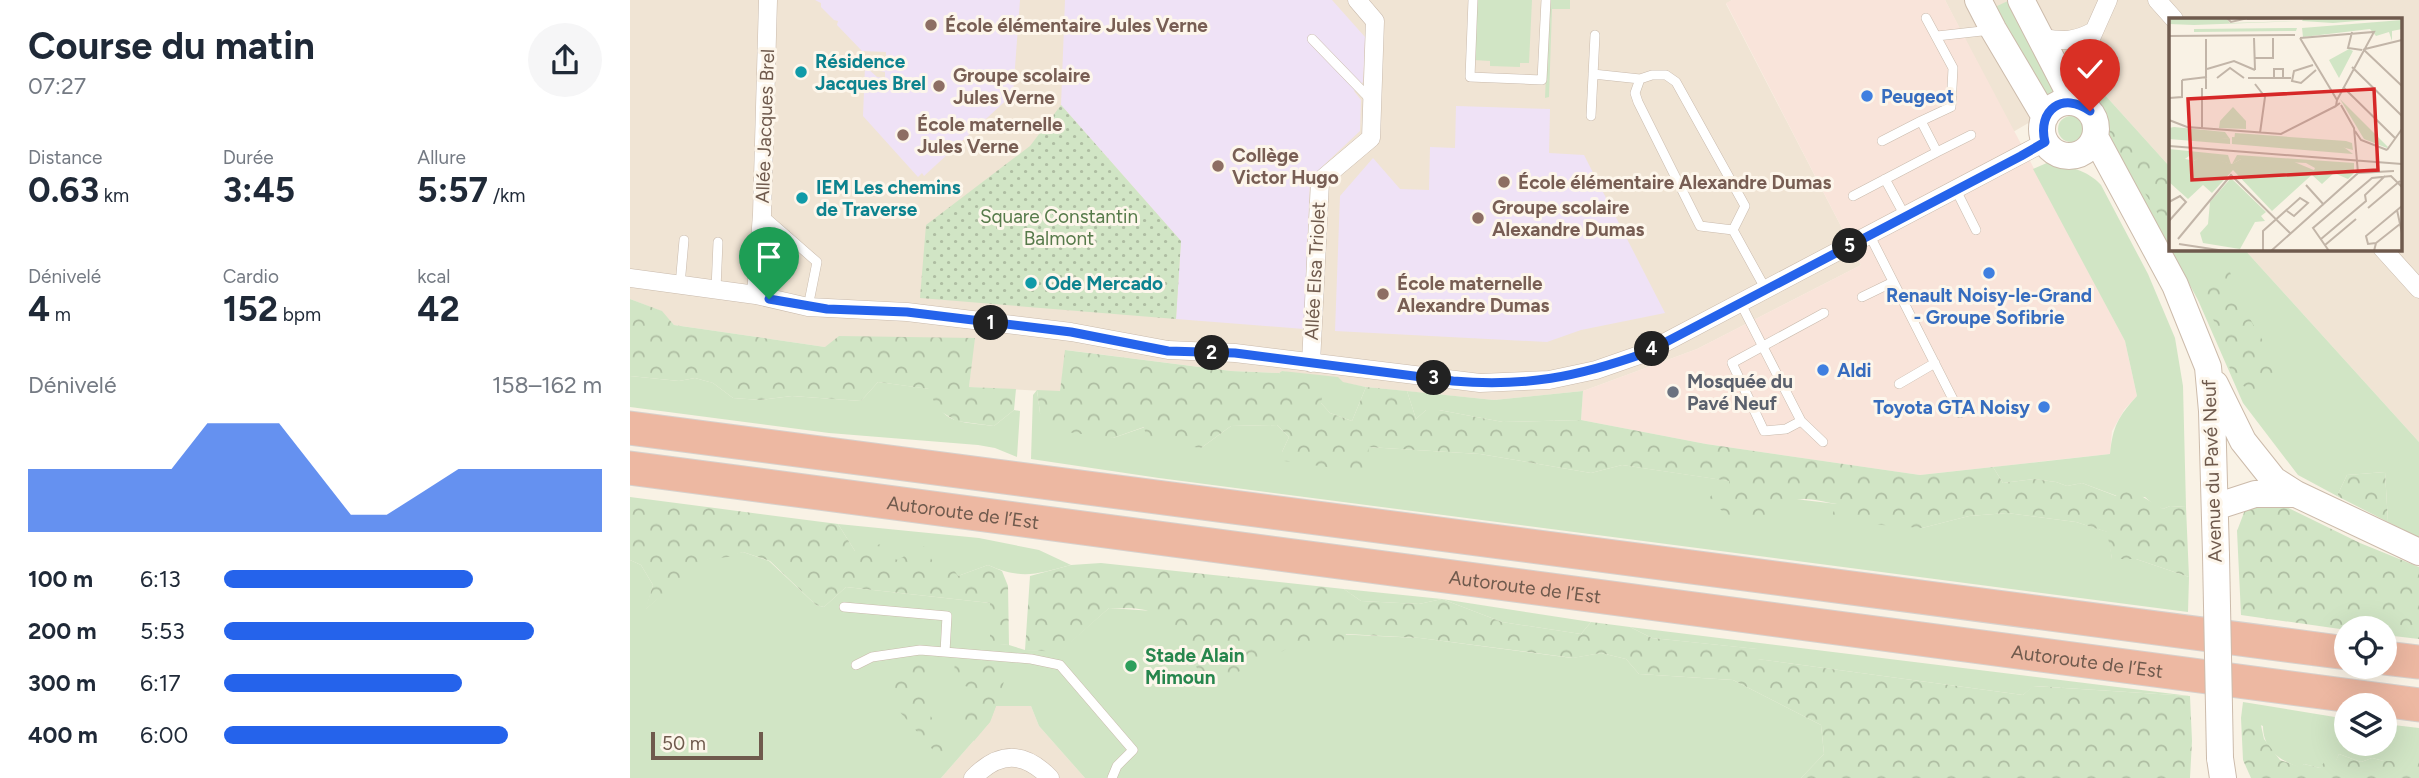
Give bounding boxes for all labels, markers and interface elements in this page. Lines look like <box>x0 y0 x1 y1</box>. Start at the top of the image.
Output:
place label: École élémentaire Jules Verne <box>945 14 1208 37</box>
marker: École élémentaire Jules Verne <box>923 17 939 33</box>
inset map <box>2169 18 2402 250</box>
text: Course du matin <box>28 23 315 69</box>
button: share <box>528 23 602 97</box>
pin <box>2060 39 2120 111</box>
street label: Allée Jacques Brel <box>751 48 779 204</box>
place label: Résidence Jacques Brel <box>815 50 926 95</box>
icon: check <box>2071 50 2109 88</box>
marker: Résidence Jacques Brel <box>793 64 809 80</box>
place label: Groupe scolaire Jules Verne <box>953 64 1091 109</box>
text: 07:27 <box>28 72 86 100</box>
marker: Groupe scolaire Jules Verne <box>931 78 947 94</box>
place label: Peugeot <box>1881 85 1955 108</box>
marker: Peugeot <box>1859 88 1875 104</box>
place label: École maternelle Jules Verne <box>917 113 1063 158</box>
marker: École maternelle Jules Verne <box>895 127 911 143</box>
place label: Collège Victor Hugo <box>1232 144 1339 189</box>
text: Distance <box>28 146 102 169</box>
text: Durée <box>223 146 274 169</box>
text: Allure <box>417 146 466 169</box>
marker: Collège Victor Hugo <box>1210 158 1226 174</box>
text: 0.63 <box>28 169 99 211</box>
text: 3:45 <box>223 169 295 211</box>
text: 5:57 <box>417 169 488 211</box>
place label: École élémentaire Alexandre Dumas <box>1518 171 1831 194</box>
marker: École élémentaire Alexandre Dumas <box>1496 174 1512 190</box>
place label: IEM Les chemins de Traverse <box>816 176 961 221</box>
text: km <box>99 184 129 207</box>
text: /km <box>488 184 525 207</box>
marker: IEM Les chemins de Traverse <box>794 190 810 206</box>
place label: Groupe scolaire Alexandre Dumas <box>1492 196 1645 241</box>
street label: Allée Elsa Triolet <box>1300 201 1330 341</box>
park label: Square Constantin Balmont <box>980 205 1138 250</box>
marker: Groupe scolaire Alexandre Dumas <box>1470 210 1486 226</box>
pin <box>739 227 799 299</box>
pin: 5 <box>1832 229 1868 264</box>
text: 5 <box>1844 234 1855 257</box>
icon: arrive <box>750 238 788 276</box>
text: Dénivelé <box>28 265 101 288</box>
text: Cardio <box>223 265 279 288</box>
text: kcal <box>417 265 451 288</box>
marker: Renault Noisy-le-Grand - Groupe Sofibrie <box>1981 265 1997 281</box>
place label: Ode Mercado <box>1045 272 1163 295</box>
place label: École maternelle Alexandre Dumas <box>1397 272 1550 317</box>
marker: Ode Mercado <box>1023 275 1039 291</box>
place label: Renault Noisy-le-Grand - Groupe Sofibrie <box>1886 284 2092 329</box>
marker: École maternelle Alexandre Dumas <box>1375 286 1391 302</box>
text: 4 <box>28 288 50 330</box>
text: 152 <box>223 288 278 330</box>
text: 42 <box>417 288 460 330</box>
text: m <box>50 303 71 326</box>
text: bpm <box>278 303 321 326</box>
pin: 1 <box>974 306 1008 340</box>
text: 1 <box>986 311 995 334</box>
pin: 4 <box>1634 332 1670 366</box>
pin: 2 <box>1194 336 1230 370</box>
text: 4 <box>1645 337 1658 360</box>
text: 2 <box>1206 341 1217 364</box>
place label: Aldi <box>1837 359 1872 382</box>
pin: 3 <box>1416 360 1452 396</box>
marker: Aldi <box>1815 362 1831 378</box>
text: 3 <box>1428 366 1439 389</box>
place label: Mosquée du Pavé Neuf <box>1687 370 1793 415</box>
text: Dénivelé <box>28 371 116 399</box>
text: 158–162 m <box>492 371 602 399</box>
street label: Avenue du Pavé Neuf <box>2197 379 2227 563</box>
marker: Mosquée du Pavé Neuf <box>1665 384 1681 400</box>
place label: Toyota GTA Noisy <box>1873 396 2030 419</box>
marker: Toyota GTA Noisy <box>2036 399 2052 415</box>
street label: Autoroute de l’Est <box>886 491 1040 534</box>
text: 100 m <box>28 565 93 593</box>
text: 6:13 <box>140 565 181 593</box>
street label: Autoroute de l’Est <box>1448 565 1603 608</box>
map controls <box>2334 616 2397 756</box>
button: locate <box>2334 616 2397 679</box>
text: 200 m <box>28 617 97 645</box>
text: 5:53 <box>140 617 185 645</box>
street label: Autoroute de l’Est <box>2010 640 2165 683</box>
place label: Stade Alain Mimoun <box>1145 644 1245 689</box>
marker: Stade Alain Mimoun <box>1123 658 1139 674</box>
text: 300 m <box>28 669 96 697</box>
text: 6:17 <box>140 669 181 697</box>
button: layers <box>2334 693 2397 756</box>
text: 400 m <box>28 721 98 749</box>
text: 6:00 <box>140 721 188 749</box>
scale bar <box>651 729 763 761</box>
text: 50 m <box>662 732 706 755</box>

